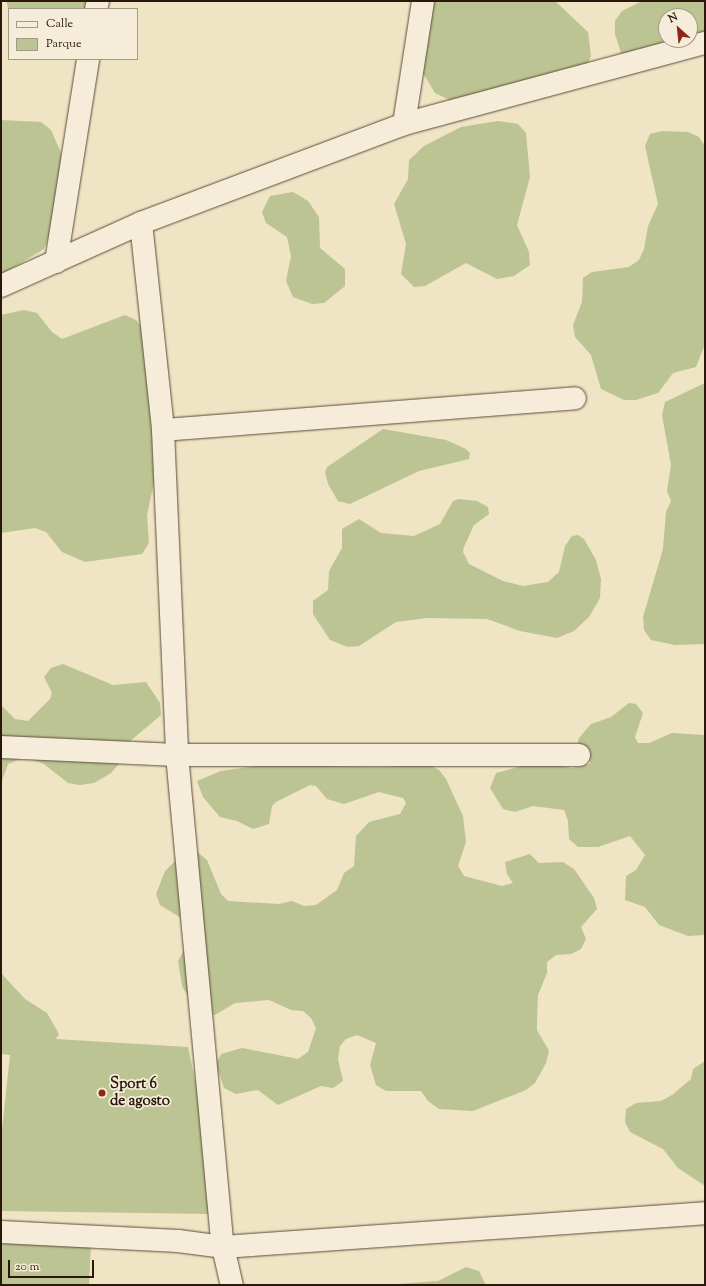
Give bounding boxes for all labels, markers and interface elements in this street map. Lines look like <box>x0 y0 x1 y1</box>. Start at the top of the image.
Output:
legend <box>8 8 138 60</box>
north arrow <box>658 8 698 48</box>
text: N <box>665 9 681 27</box>
text: Calle <box>46 15 73 33</box>
text: Parque <box>46 35 82 53</box>
place label: Sport 6 de agosto <box>110 1075 170 1110</box>
marker: Sport 6 de agosto <box>97 1088 107 1098</box>
scale bar <box>10 1252 96 1278</box>
text: 20 m <box>15 1258 39 1276</box>

